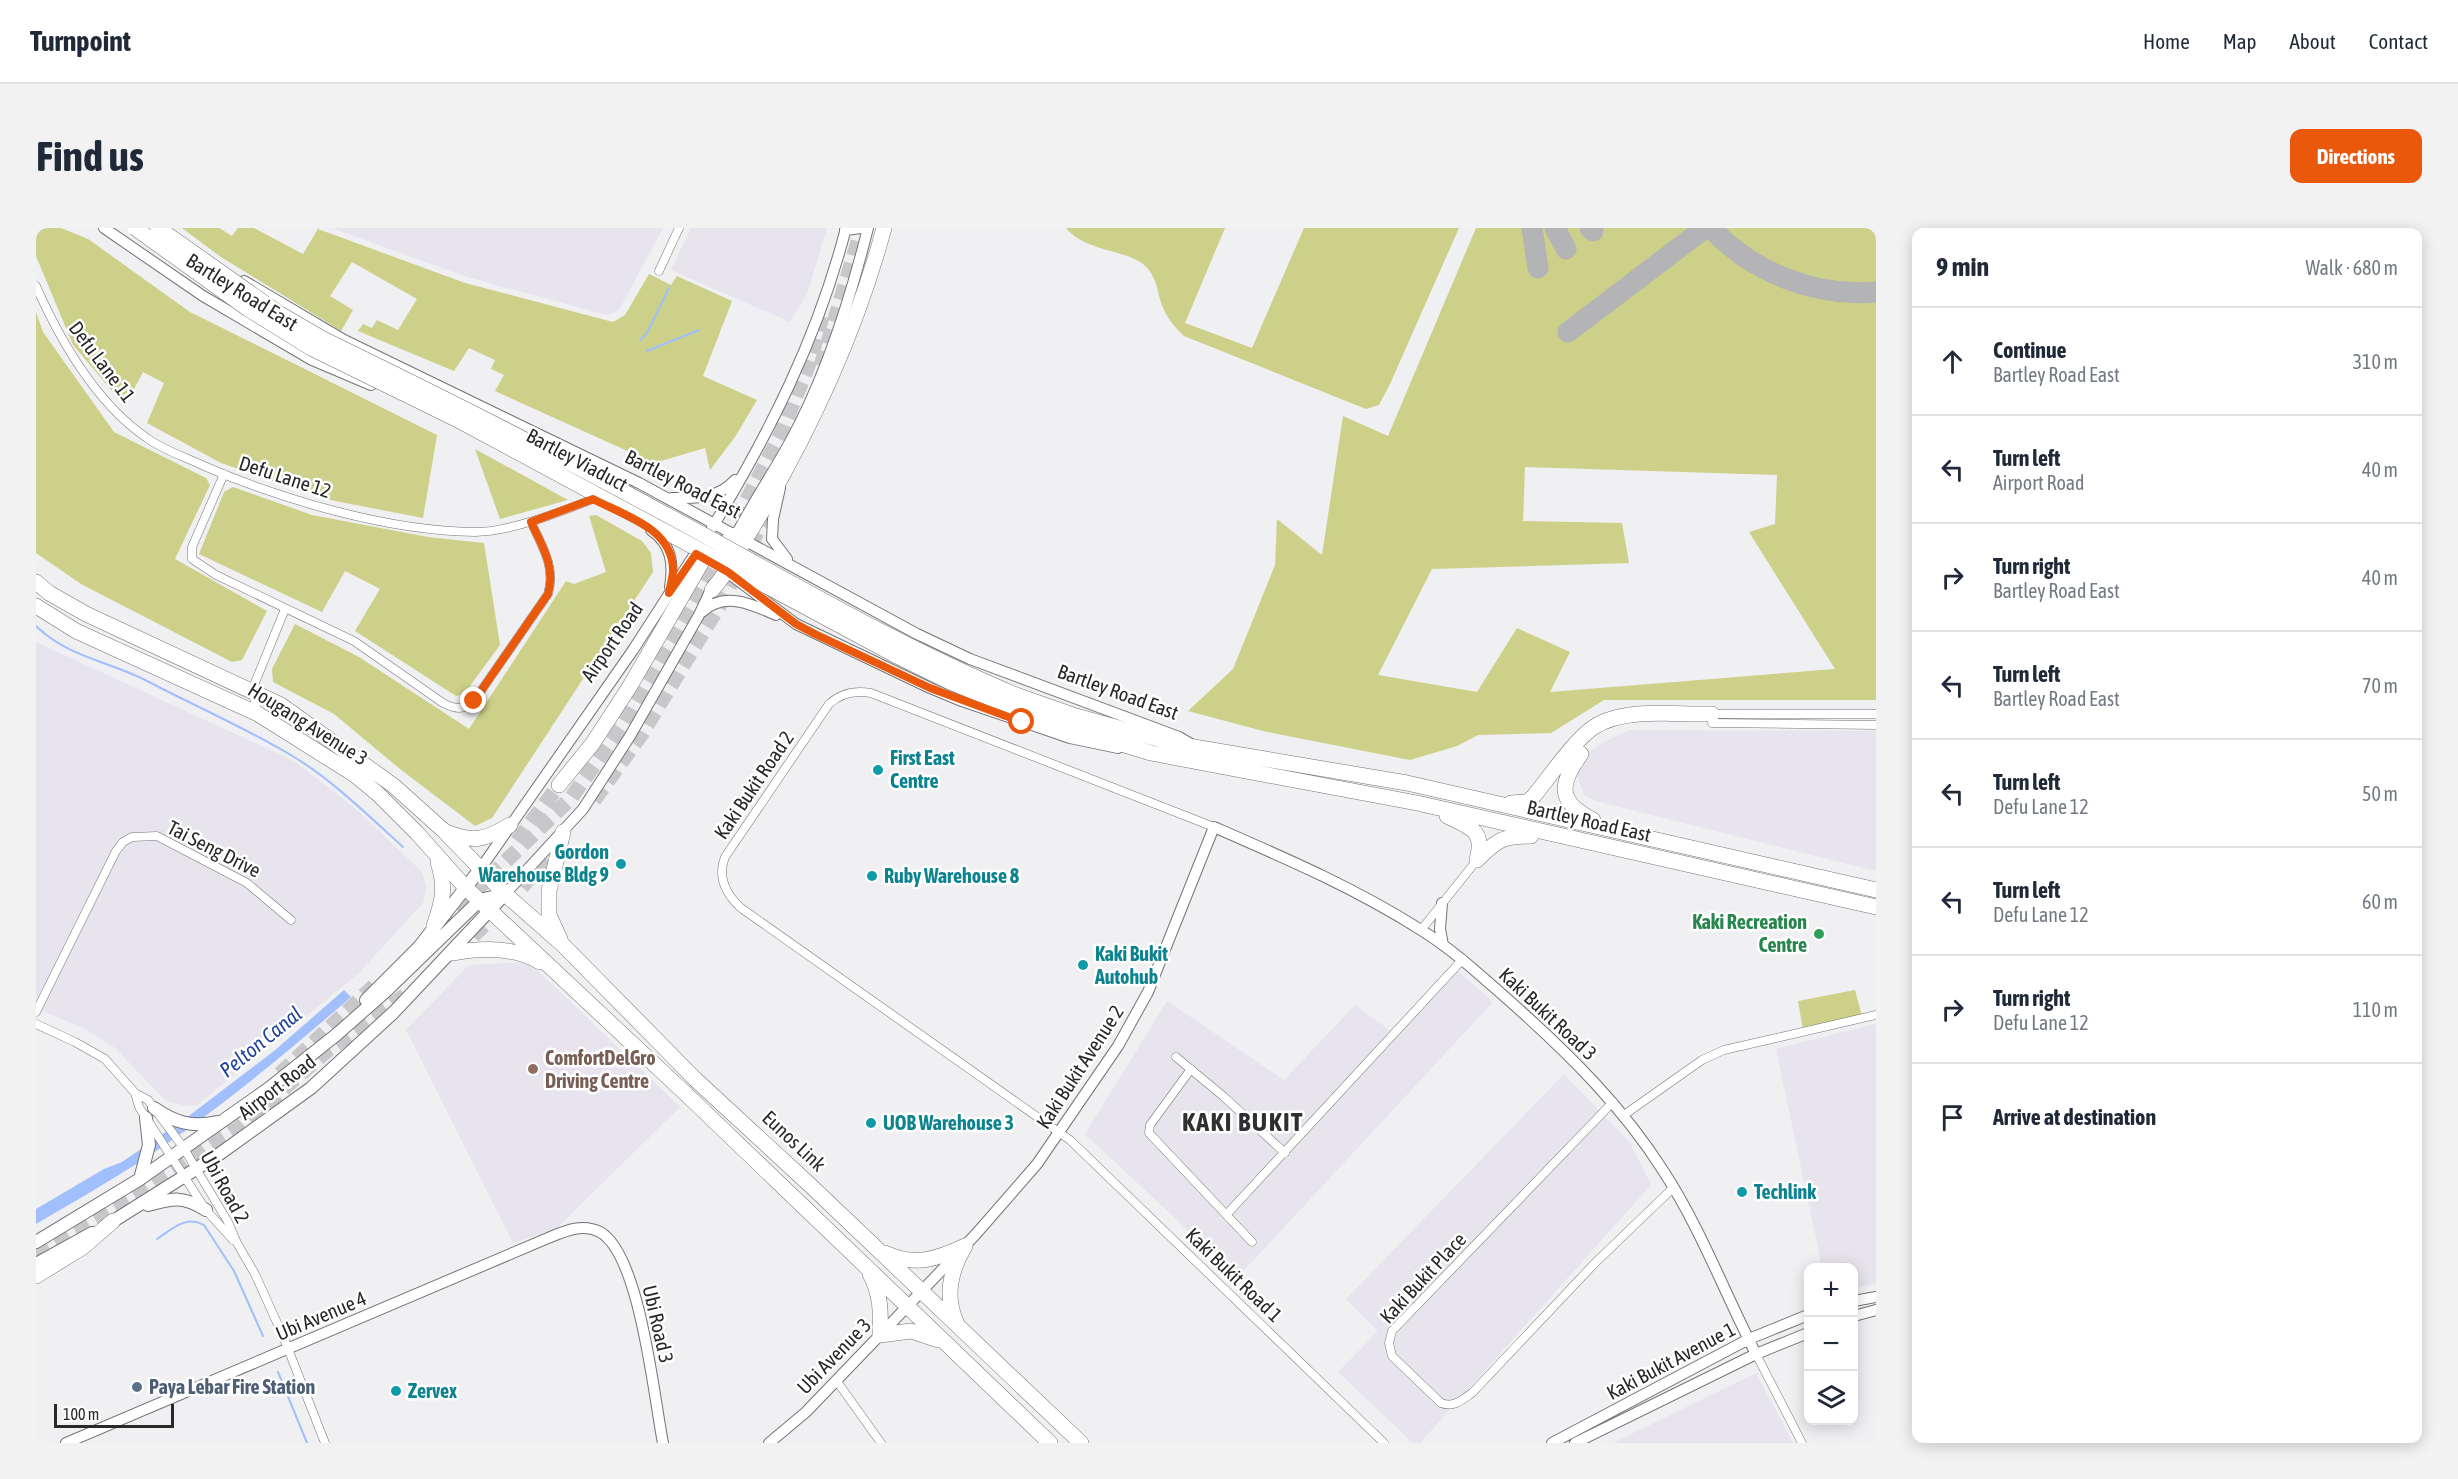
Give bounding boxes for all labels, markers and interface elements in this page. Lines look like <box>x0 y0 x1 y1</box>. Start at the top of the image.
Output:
text: Turnpoint <box>30 25 131 57</box>
text: Home <box>2143 29 2190 53</box>
text: Map <box>2223 29 2257 53</box>
text: About <box>2290 29 2336 53</box>
text: Contact <box>2369 29 2428 53</box>
button: Directions <box>2290 129 2422 183</box>
text: Find us <box>36 132 144 180</box>
street label: Bartley Road East <box>182 248 302 335</box>
text: 9 min <box>1936 252 1989 282</box>
text: Walk · 680 m <box>2306 256 2398 279</box>
street label: Defu Lane 11 <box>64 317 140 407</box>
text: Continue <box>1993 337 2067 363</box>
icon: ahead <box>1936 345 1969 378</box>
text: 310 m <box>2353 350 2398 373</box>
text: Bartley Road East <box>1993 363 2120 386</box>
street label: Bartley Viaduct <box>523 423 632 496</box>
street label: Bartley Road East <box>622 445 745 523</box>
text: Turn left <box>1993 445 2060 471</box>
street label: Defu Lane 12 <box>236 451 334 502</box>
icon: left <box>1936 453 1969 486</box>
text: 40 m <box>2362 458 2398 481</box>
text: Airport Road <box>1993 471 2085 494</box>
text: Turn right <box>1993 553 2070 579</box>
icon: right <box>1936 561 1969 594</box>
text: 40 m <box>2362 566 2398 589</box>
text: Bartley Road East <box>1993 579 2120 602</box>
street label: Airport Road <box>576 598 647 686</box>
street label: Bartley Road East <box>1055 659 1182 724</box>
text: Turn left <box>1993 661 2060 687</box>
icon: left <box>1936 669 1969 702</box>
text: 70 m <box>2362 674 2398 697</box>
street label: Hougang Avenue 3 <box>244 678 372 770</box>
route end <box>460 687 486 713</box>
text: Bartley Road East <box>1993 687 2120 710</box>
route start <box>1008 708 1034 734</box>
street label: Kaki Bukit Road 2 <box>709 726 798 843</box>
place label: First East Centre <box>890 746 955 792</box>
marker: First East Centre <box>871 763 885 777</box>
text: Turn left <box>1993 769 2060 795</box>
icon: left <box>1936 777 1969 810</box>
text: 50 m <box>2362 782 2398 805</box>
street label: Bartley Road East <box>1525 795 1654 846</box>
text: Defu Lane 12 <box>1993 795 2089 818</box>
street label: Tai Seng Drive <box>164 815 265 882</box>
place label: Gordon Warehouse Bldg 9 <box>477 840 609 886</box>
marker: Gordon Warehouse Bldg 9 <box>614 857 628 871</box>
place label: Ruby Warehouse 8 <box>884 864 1020 887</box>
marker: Ruby Warehouse 8 <box>865 869 879 883</box>
text: Turn left <box>1993 877 2060 903</box>
icon: left <box>1936 885 1969 918</box>
text: 60 m <box>2362 890 2398 913</box>
text: Defu Lane 12 <box>1993 903 2089 926</box>
place label: Kaki Recreation Centre <box>1692 910 1807 956</box>
marker: Kaki Recreation Centre <box>1812 927 1826 941</box>
place label: Kaki Bukit Autohub <box>1094 942 1168 988</box>
marker: Kaki Bukit Autohub <box>1076 958 1090 972</box>
street label: Kaki Bukit Road 3 <box>1495 963 1602 1065</box>
text: Turn right <box>1993 985 2070 1011</box>
icon: right <box>1936 993 1969 1026</box>
text: 110 m <box>2353 998 2398 1021</box>
water label: Pelton Canal <box>214 1001 306 1082</box>
street label: Kaki Bukit Avenue 2 <box>1031 1001 1128 1133</box>
text: Defu Lane 12 <box>1993 1011 2089 1034</box>
place label: ComfortDelGro Driving Centre <box>545 1046 656 1092</box>
street label: Airport Road <box>234 1049 320 1124</box>
marker: ComfortDelGro Driving Centre <box>526 1062 540 1076</box>
icon: arrive <box>1936 1101 1969 1134</box>
text: Arrive at destination <box>1993 1104 2156 1130</box>
street label: Eunos Link <box>758 1106 831 1176</box>
district label: KAKI BUKIT <box>1182 1107 1304 1137</box>
place label: UOB Warehouse 3 <box>883 1111 1014 1134</box>
marker: UOB Warehouse 3 <box>864 1116 878 1130</box>
street label: Ubi Road 2 <box>196 1147 255 1227</box>
place label: Techlink <box>1754 1180 1816 1203</box>
marker: Techlink <box>1735 1185 1749 1199</box>
street label: Kaki Bukit Road 1 <box>1181 1223 1287 1326</box>
street label: Kaki Bukit Place <box>1375 1228 1470 1328</box>
map controls <box>1804 1263 1858 1425</box>
button: + <box>1804 1263 1858 1317</box>
street label: Ubi Road 3 <box>638 1283 679 1365</box>
street label: Ubi Avenue 4 <box>272 1286 370 1345</box>
street label: Ubi Avenue 3 <box>792 1313 875 1398</box>
street label: Kaki Bukit Avenue 1 <box>1603 1317 1739 1404</box>
button: − <box>1804 1317 1858 1371</box>
button: layers <box>1804 1371 1858 1425</box>
place label: Paya Lebar Fire Station <box>149 1375 315 1398</box>
place label: Zervex <box>408 1379 457 1402</box>
marker: Paya Lebar Fire Station <box>130 1380 144 1394</box>
marker: Zervex <box>389 1384 403 1398</box>
scale bar <box>54 1401 174 1428</box>
text: 100 m <box>63 1405 99 1423</box>

